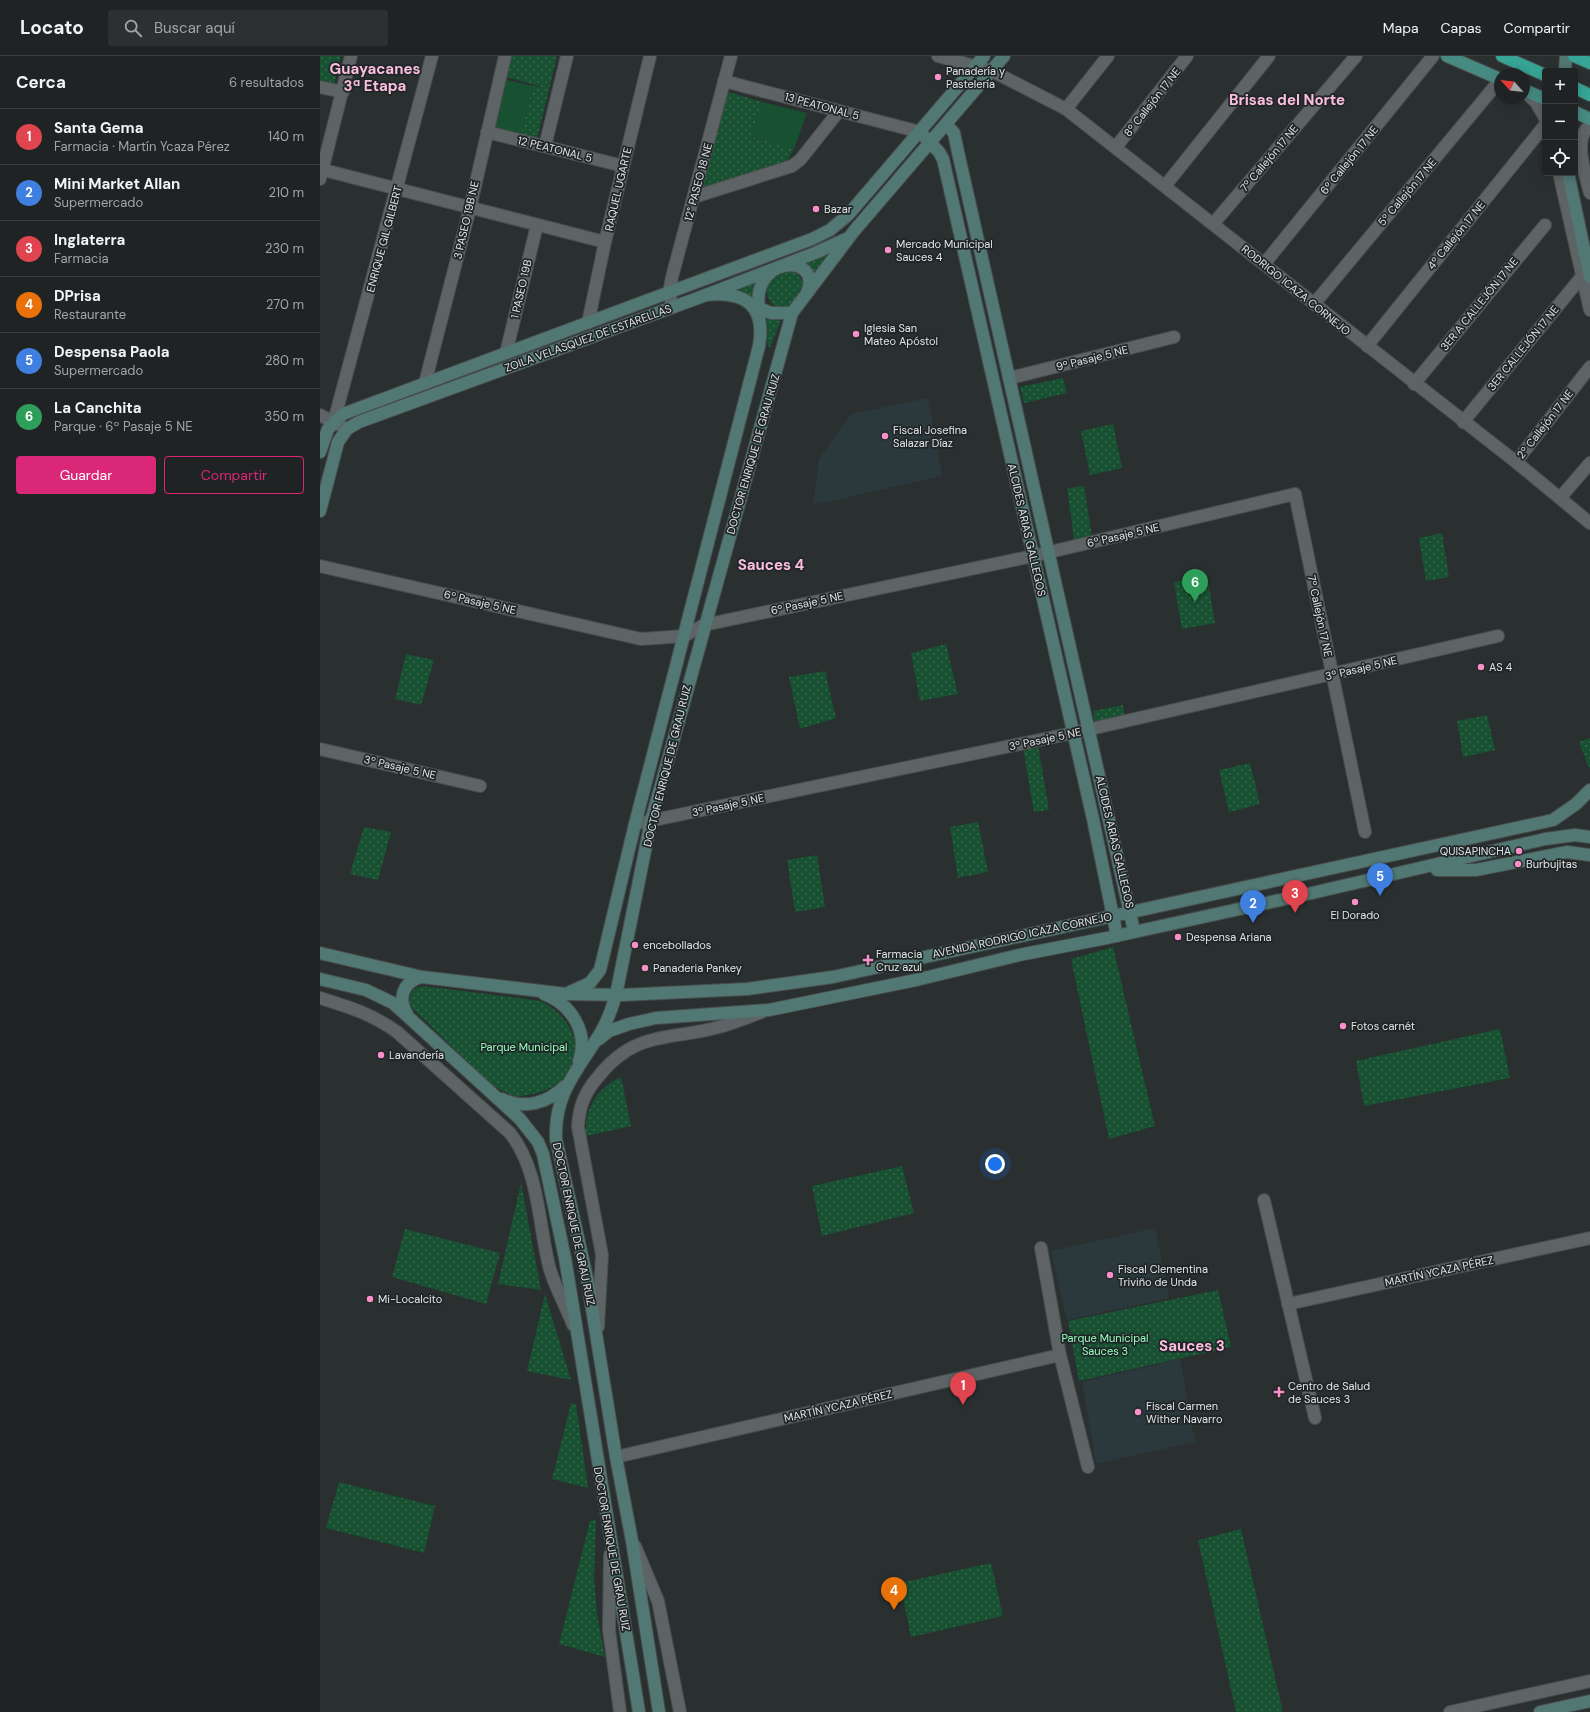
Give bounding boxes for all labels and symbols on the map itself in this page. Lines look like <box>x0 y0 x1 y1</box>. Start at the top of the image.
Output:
district label: Guayacanes 3ª Etapa <box>330 59 420 96</box>
place label: Panadería y Pastelería <box>946 64 1005 91</box>
street label: 8º Callejón 17 NE <box>1121 65 1183 139</box>
north arrow <box>1494 68 1530 104</box>
marker: Panadería y Pastelería <box>933 72 943 82</box>
street label: 13 PEATONAL 5 <box>783 89 861 123</box>
district label: Brisas del Norte <box>1229 90 1345 110</box>
street label: 7º Callejón 17 NE <box>1237 122 1301 194</box>
street label: 6º Callejón 17 NE <box>1317 123 1381 197</box>
street label: 12 PEATONAL 5 <box>516 133 594 165</box>
street label: 12° PASEO 18 NE <box>681 142 715 222</box>
street label: RAQUEL UGARTE <box>602 146 634 232</box>
street label: 5º Callejón 17 NE <box>1375 155 1439 229</box>
street label: 3 PASEO 19B NE <box>450 179 482 261</box>
street label: ENRIQUE GIL GILBERT <box>363 184 405 294</box>
street label: 4º Callejón 17 NE <box>1424 198 1488 272</box>
place label: Bazar <box>824 202 852 216</box>
marker: Bazar <box>811 204 821 214</box>
place label: Mercado Municipal Sauces 4 <box>896 237 993 264</box>
street label: RODRIGO ICAZA CORNEJO <box>1239 242 1353 338</box>
marker: Mercado Municipal Sauces 4 <box>883 245 893 255</box>
street label: 3ER A CALLEJÓN 17 NE <box>1437 255 1521 353</box>
street label: 1 PASEO 19B <box>507 258 535 320</box>
street label: ZOILA VELASQUEZ DE ESTARELLAS <box>503 301 673 375</box>
street label: 3ER CALLEJÓN 17 NE <box>1484 303 1562 393</box>
place label: Iglesia San Mateo Apóstol <box>864 321 938 348</box>
marker: Iglesia San Mateo Apóstol <box>851 329 861 339</box>
street label: 9º Pasaje 5 NE <box>1055 342 1129 374</box>
street label: DOCTOR ENRIQUE DE GRAU RUIZ <box>723 372 783 536</box>
street label: 2º Callejón 17 NE <box>1514 387 1576 461</box>
place label: Fiscal Josefina Salazar Díaz <box>893 423 967 450</box>
marker: Fiscal Josefina Salazar Díaz <box>880 431 890 441</box>
street label: ALCIDES ARIAS GALLEGOS <box>1005 462 1049 598</box>
street label: 6º Pasaje 5 NE <box>1085 520 1161 550</box>
district label: Sauces 4 <box>738 555 804 575</box>
pin: 6 <box>1182 569 1208 602</box>
street label: 7º Callejón 17 NE <box>1304 574 1336 658</box>
street label: 6º Pasaje 5 NE <box>442 587 518 617</box>
street label: 6º Pasaje 5 NE <box>769 588 845 618</box>
street label: 3º Pasaje 5 NE <box>1324 653 1398 683</box>
place label: AS 4 <box>1489 660 1513 674</box>
marker: AS 4 <box>1476 662 1486 672</box>
street label: DOCTOR ENRIQUE DE GRAU RUIZ <box>640 684 694 848</box>
street label: 3º Pasaje 5 NE <box>1008 725 1082 753</box>
street label: 3º Pasaje 5 NE <box>363 752 437 782</box>
street label: ALCIDES ARIAS GALLEGOS <box>1093 774 1137 910</box>
street label: 3º Pasaje 5 NE <box>691 791 765 819</box>
place label: QUISAPINCHA <box>1440 844 1511 858</box>
marker: QUISAPINCHA <box>1514 846 1524 856</box>
place label: Burbujitas <box>1526 857 1577 871</box>
marker: Burbujitas <box>1513 859 1523 869</box>
pin: 5 <box>1367 863 1393 896</box>
pin: 3 <box>1282 880 1308 913</box>
pin: 2 <box>1240 890 1266 923</box>
marker: El Dorado <box>1350 897 1360 907</box>
place label: El Dorado <box>1330 908 1380 922</box>
street label: AVENIDA RODRIGO ICAZA CORNEJO <box>931 909 1113 961</box>
place label: Despensa Ariana <box>1186 930 1272 944</box>
marker: Despensa Ariana <box>1173 932 1183 942</box>
place label: encebollados <box>643 938 711 952</box>
marker: encebollados <box>630 940 640 950</box>
place label: Farmacia Cruz azul <box>876 947 922 974</box>
marker: Farmacia Cruz azul <box>863 955 873 965</box>
place label: Panaderia Pankey <box>653 961 742 975</box>
marker: Panaderia Pankey <box>640 963 650 973</box>
place label: Fotos carnét <box>1351 1019 1415 1033</box>
marker: Fotos carnét <box>1338 1021 1348 1031</box>
park label: Parque Municipal <box>480 1040 568 1054</box>
place label: Lavandería <box>389 1048 444 1062</box>
marker: Lavandería <box>376 1050 386 1060</box>
street label: DOCTOR ENRIQUE DE GRAU RUIZ <box>550 1141 598 1307</box>
your location <box>985 1154 1005 1174</box>
street label: MARTÍN YCAZA PÉREZ <box>1383 1253 1495 1289</box>
place label: Fiscal Clementina Triviño de Unda <box>1118 1262 1208 1289</box>
marker: Fiscal Clementina Triviño de Unda <box>1105 1270 1115 1280</box>
place label: Mi-Localcito <box>378 1292 442 1306</box>
marker: Mi-Localcito <box>365 1294 375 1304</box>
park label: Parque Municipal Sauces 3 <box>1061 1331 1149 1358</box>
district label: Sauces 3 <box>1159 1336 1225 1356</box>
pin: 1 <box>950 1372 976 1405</box>
place label: Centro de Salud de Sauces 3 <box>1288 1379 1370 1406</box>
marker: Centro de Salud de Sauces 3 <box>1273 1386 1285 1398</box>
street label: MARTÍN YCAZA PÉREZ <box>783 1387 894 1425</box>
place label: Fiscal Carmen Wither Navarro <box>1146 1399 1223 1426</box>
marker: Fiscal Carmen Wither Navarro <box>1133 1407 1143 1417</box>
street label: DOCTOR ENRIQUE DE GRAU RUIZ <box>591 1466 633 1632</box>
pin: 4 <box>881 1577 907 1610</box>

